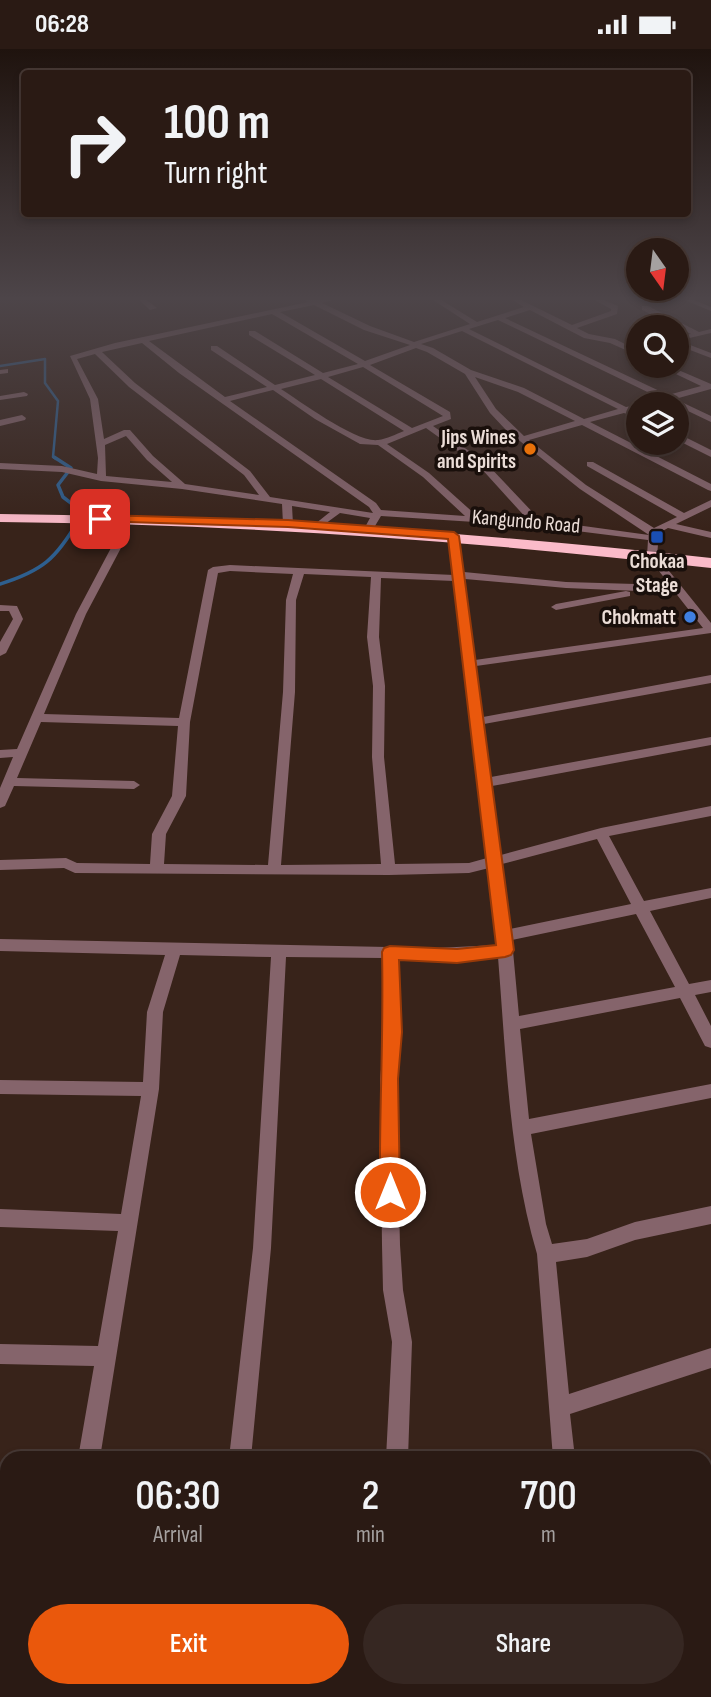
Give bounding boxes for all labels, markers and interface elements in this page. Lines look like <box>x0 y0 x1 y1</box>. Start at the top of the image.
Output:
text: 06:28 <box>35 9 89 40</box>
text: 100 m <box>164 94 270 153</box>
icon: right <box>49 98 140 189</box>
text: Turn right <box>164 154 268 193</box>
north arrow <box>626 238 690 301</box>
map controls <box>626 238 689 455</box>
button: search <box>626 315 689 378</box>
button: layers <box>626 392 689 455</box>
place label: Jips Wines and Spirits <box>437 425 516 474</box>
marker: Jips Wines and Spirits <box>522 441 538 457</box>
pin <box>70 489 130 549</box>
icon: arrive <box>81 500 119 538</box>
street label: Kangundo Road <box>471 504 581 539</box>
marker: Chokaa Stage <box>649 529 665 545</box>
place label: Chokaa Stage <box>629 549 685 598</box>
place label: Chokmatt <box>601 605 676 630</box>
marker: Chokmatt <box>682 609 698 625</box>
position arrow <box>353 1155 427 1229</box>
text: 06:30 <box>135 1471 221 1522</box>
text: 2 <box>361 1471 379 1522</box>
text: 700 <box>520 1471 577 1522</box>
text: Arrival <box>153 1521 203 1549</box>
text: min <box>356 1521 385 1549</box>
text: m <box>541 1521 556 1549</box>
button: Exit <box>28 1604 349 1684</box>
button: Share <box>363 1604 684 1684</box>

